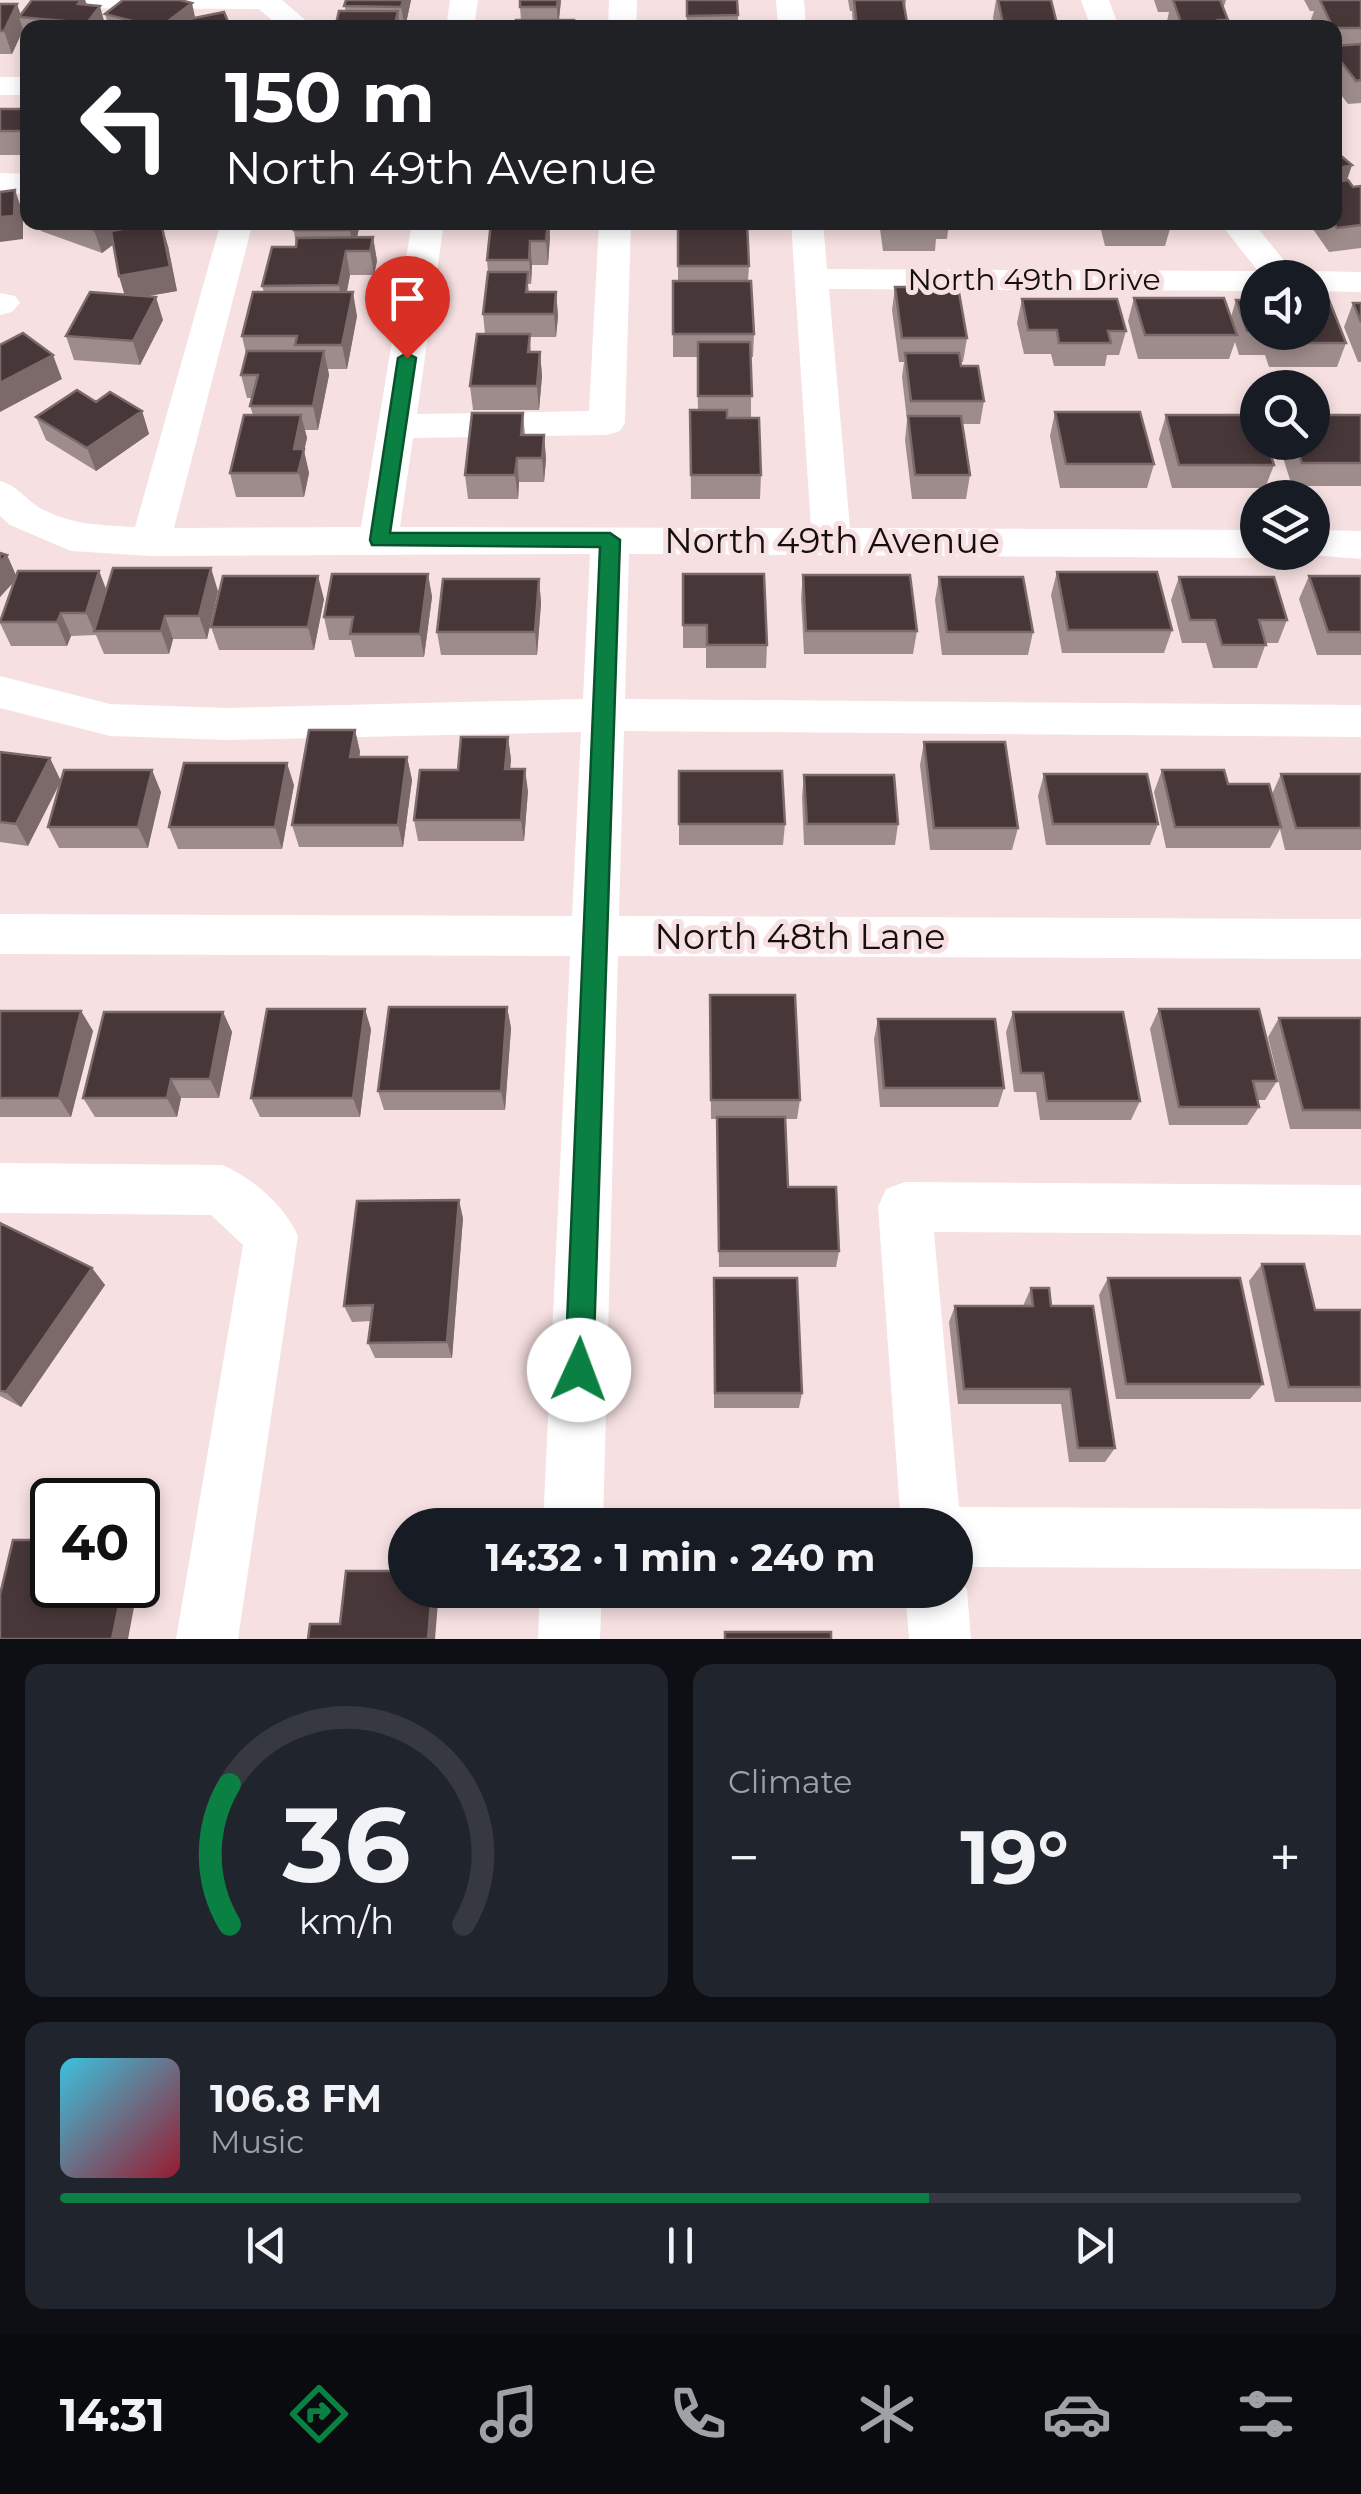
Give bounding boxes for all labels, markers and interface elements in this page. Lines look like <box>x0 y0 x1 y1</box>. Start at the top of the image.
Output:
text: 150 m <box>225 54 435 140</box>
icon: left <box>60 60 190 190</box>
text: North 49th Avenue <box>225 140 657 195</box>
pin <box>365 256 450 359</box>
map controls <box>1240 260 1330 570</box>
button: sound <box>1240 260 1330 350</box>
street label: North 49th Drive <box>907 261 1161 298</box>
icon: arrive <box>380 271 435 326</box>
button: search <box>1240 370 1330 460</box>
button: layers <box>1240 480 1330 570</box>
street label: North 49th Avenue <box>664 519 1000 562</box>
street label: North 48th Lane <box>655 915 945 958</box>
position arrow <box>527 1318 631 1422</box>
speed limit sign: 40 <box>30 1478 160 1608</box>
text: 14:32 · 1 min · 240 m <box>486 1534 875 1581</box>
text: Climate <box>728 1762 852 1801</box>
text: 36 <box>282 1781 410 1908</box>
text: 19° <box>960 1811 1069 1903</box>
text: − <box>728 1824 760 1891</box>
text: + <box>1269 1824 1301 1891</box>
text: km/h <box>299 1899 394 1943</box>
text: 106.8 FM <box>210 2075 382 2122</box>
text: Music <box>210 2122 304 2161</box>
icon: previous <box>239 2218 294 2273</box>
icon: pause <box>653 2218 708 2273</box>
icon: next <box>1067 2218 1122 2273</box>
icon: directions <box>284 2379 354 2449</box>
icon: music <box>474 2379 544 2449</box>
icon: phone <box>663 2379 733 2449</box>
icon: climate <box>852 2379 922 2449</box>
icon: car <box>1042 2379 1112 2449</box>
icon: filters <box>1231 2379 1301 2449</box>
text: 14:31 <box>60 2387 165 2442</box>

